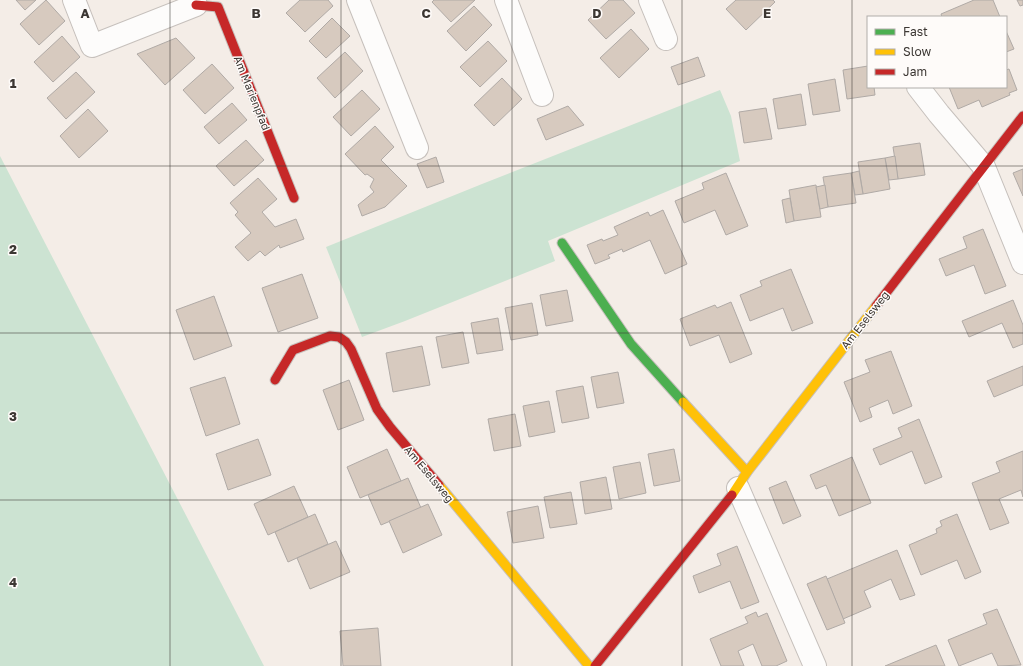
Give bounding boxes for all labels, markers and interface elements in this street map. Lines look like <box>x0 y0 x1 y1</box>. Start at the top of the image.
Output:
text: A <box>80 5 90 21</box>
text: B <box>251 5 261 21</box>
text: C <box>421 5 431 21</box>
text: D <box>592 5 602 21</box>
text: E <box>763 5 771 21</box>
legend <box>867 16 1007 88</box>
text: Fast <box>903 24 928 39</box>
text: Slow <box>903 44 931 59</box>
street label: Am Marienpfad <box>232 54 273 132</box>
text: Jam <box>903 64 927 79</box>
text: 1 <box>10 75 17 91</box>
text: 2 <box>9 241 17 257</box>
street label: Am Eselsweg <box>838 288 891 351</box>
text: 3 <box>9 408 17 424</box>
street label: Am Eselsweg <box>402 443 457 505</box>
text: 4 <box>9 574 17 590</box>

